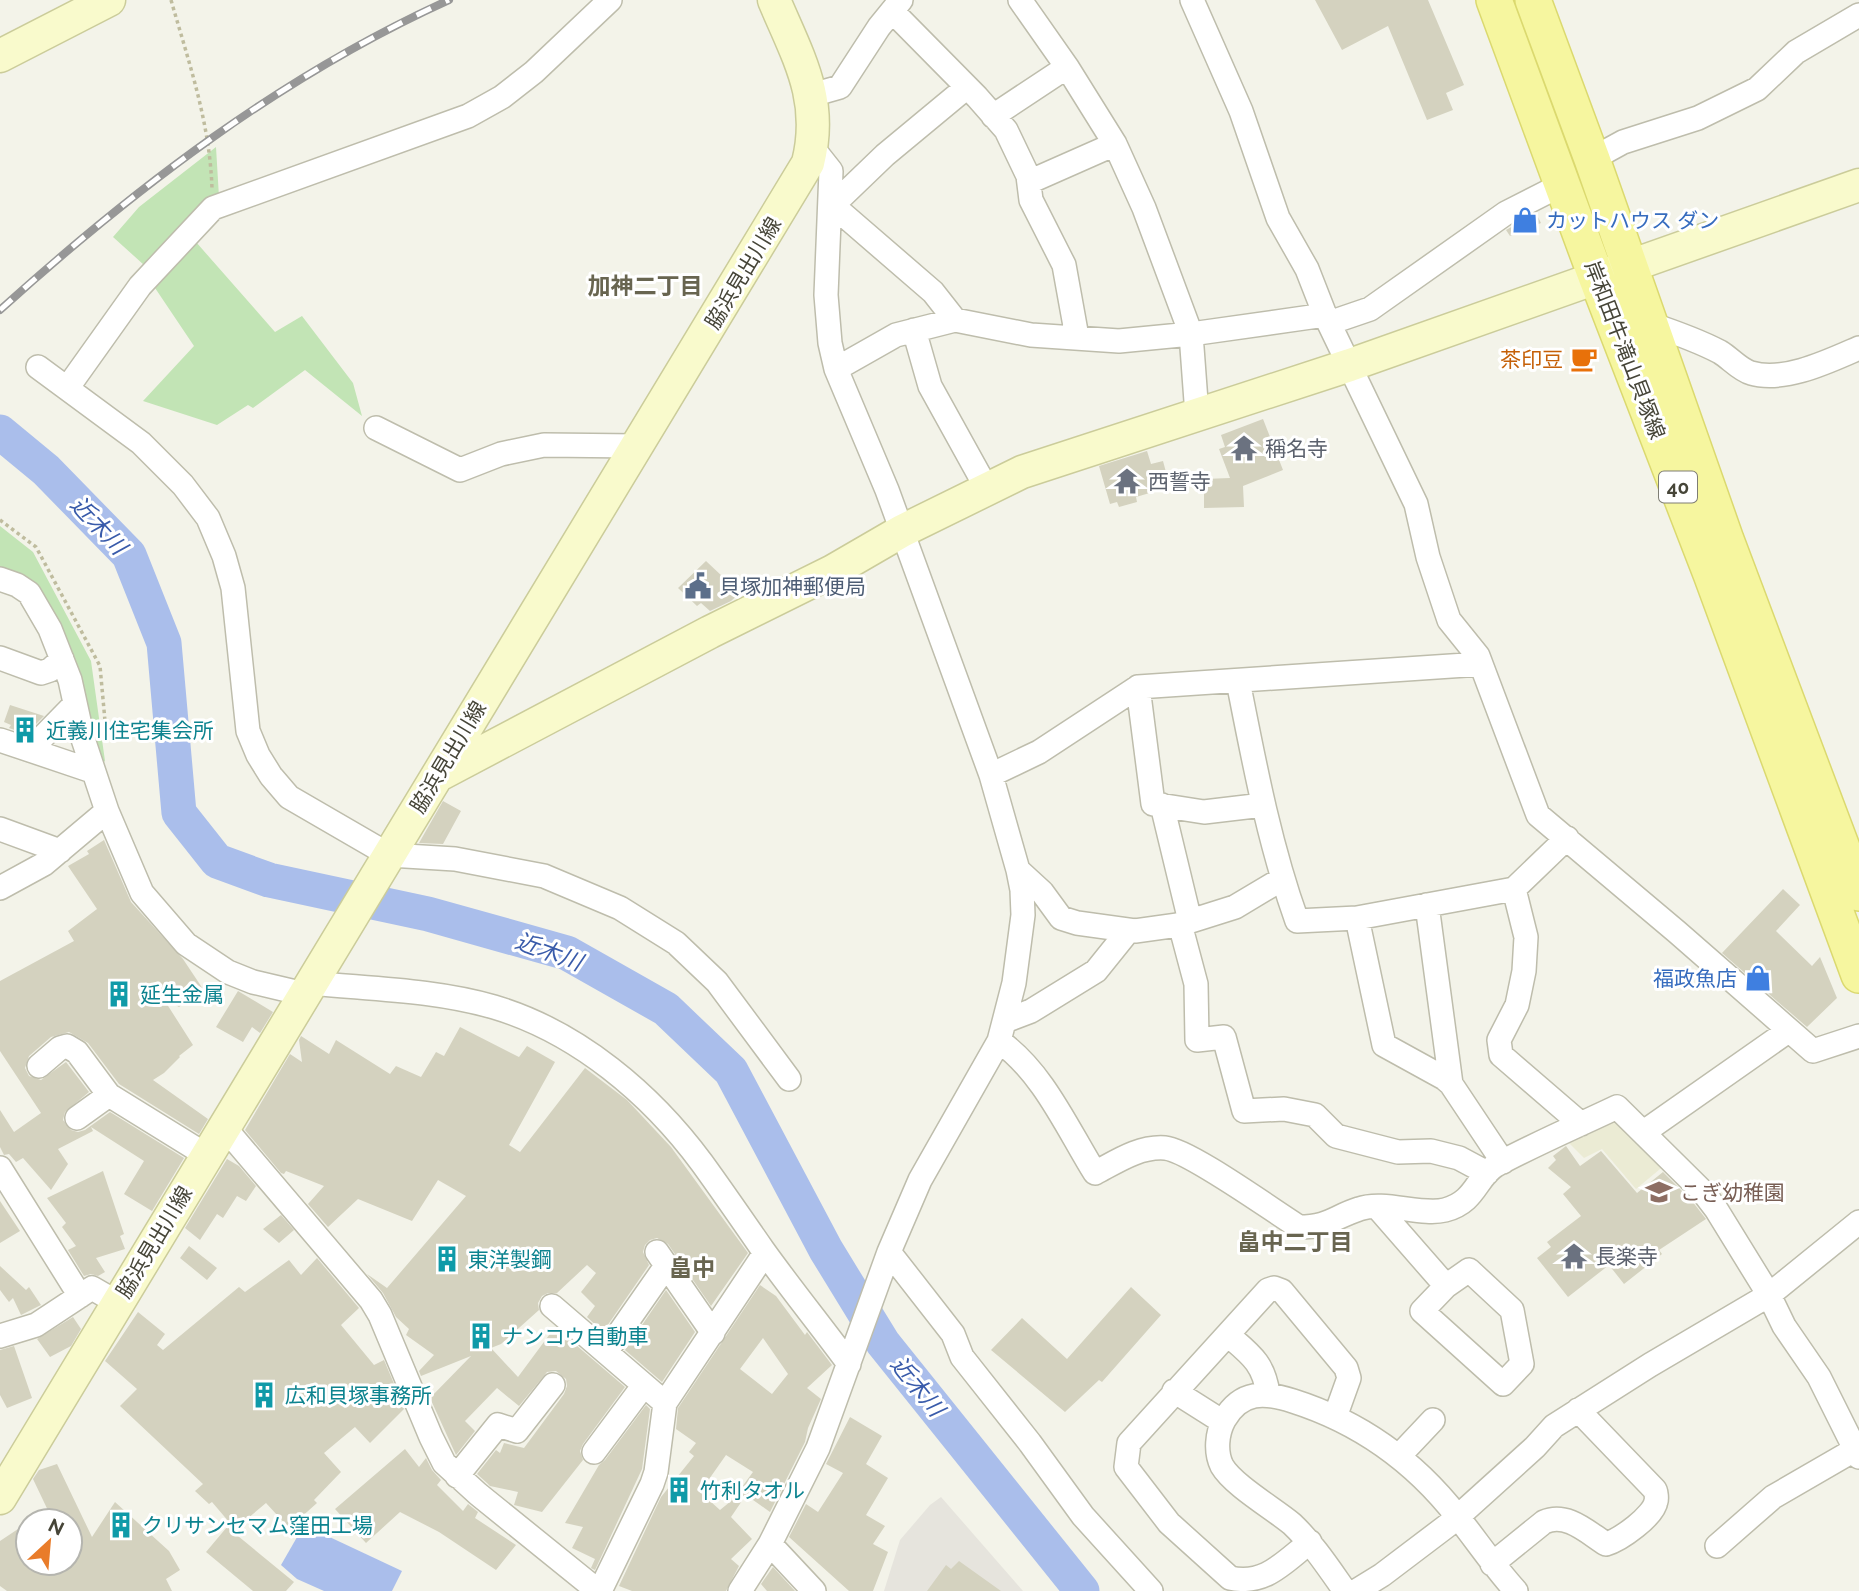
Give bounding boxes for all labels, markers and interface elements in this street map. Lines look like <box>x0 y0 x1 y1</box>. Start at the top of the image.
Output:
shop icon: カットハウス ダン <box>1510 205 1540 235</box>
place label: カットハウス ダン <box>1546 208 1719 233</box>
street label: 脇浜見出川線 <box>700 213 786 333</box>
street label: 岸和田牛滝山貝塚線 <box>1579 257 1671 443</box>
district label: 加神二丁目 <box>588 272 703 299</box>
cafe icon: 茶印豆 <box>1569 344 1599 374</box>
place label: 茶印豆 <box>1500 347 1563 372</box>
temple icon: 稱名寺 <box>1229 433 1259 463</box>
place label: 稱名寺 <box>1265 436 1328 461</box>
temple icon: 西誓寺 <box>1112 466 1142 496</box>
place label: 西誓寺 <box>1148 469 1211 494</box>
road number: 40 <box>1659 472 1697 502</box>
water label: 近木川 <box>66 491 134 562</box>
public building icon: 貝塚加神郵便局 <box>683 571 713 601</box>
place label: 貝塚加神郵便局 <box>719 574 866 599</box>
street label: 脇浜見出川線 <box>405 697 491 817</box>
building icon: 近義川住宅集会所 <box>10 715 40 745</box>
place label: 近義川住宅集会所 <box>46 718 214 743</box>
water label: 近木川 <box>512 927 589 977</box>
shop icon: 福政魚店 <box>1743 963 1773 993</box>
place label: 福政魚店 <box>1653 966 1737 991</box>
building icon: 延生金属 <box>104 979 134 1009</box>
place label: 延生金属 <box>140 982 224 1007</box>
school or university icon: こぎ幼稚園 <box>1644 1177 1674 1207</box>
place label: こぎ幼稚園 <box>1680 1180 1785 1205</box>
street label: 脇浜見出川線 <box>111 1182 197 1302</box>
district label: 畠中二丁目 <box>1238 1228 1353 1255</box>
temple icon: 長楽寺 <box>1559 1241 1589 1271</box>
building icon: 東洋製鋼 <box>432 1244 462 1274</box>
place label: 長楽寺 <box>1595 1244 1658 1269</box>
place label: 東洋製鋼 <box>468 1247 552 1272</box>
district label: 畠中 <box>669 1254 715 1281</box>
building icon: ナンコウ自動車 <box>466 1321 496 1351</box>
place label: ナンコウ自動車 <box>502 1324 648 1349</box>
water label: 近木川 <box>886 1351 952 1424</box>
building icon: 広和貝塚事務所 <box>249 1380 279 1410</box>
place label: 広和貝塚事務所 <box>285 1383 432 1408</box>
building icon: 竹利タオル <box>664 1475 694 1505</box>
place label: 竹利タオル <box>700 1478 805 1503</box>
north arrow <box>14 1507 84 1577</box>
building icon: クリサンセマム窪田工場 <box>106 1510 136 1540</box>
place label: クリサンセマム窪田工場 <box>142 1513 373 1538</box>
text: N <box>45 1514 68 1540</box>

